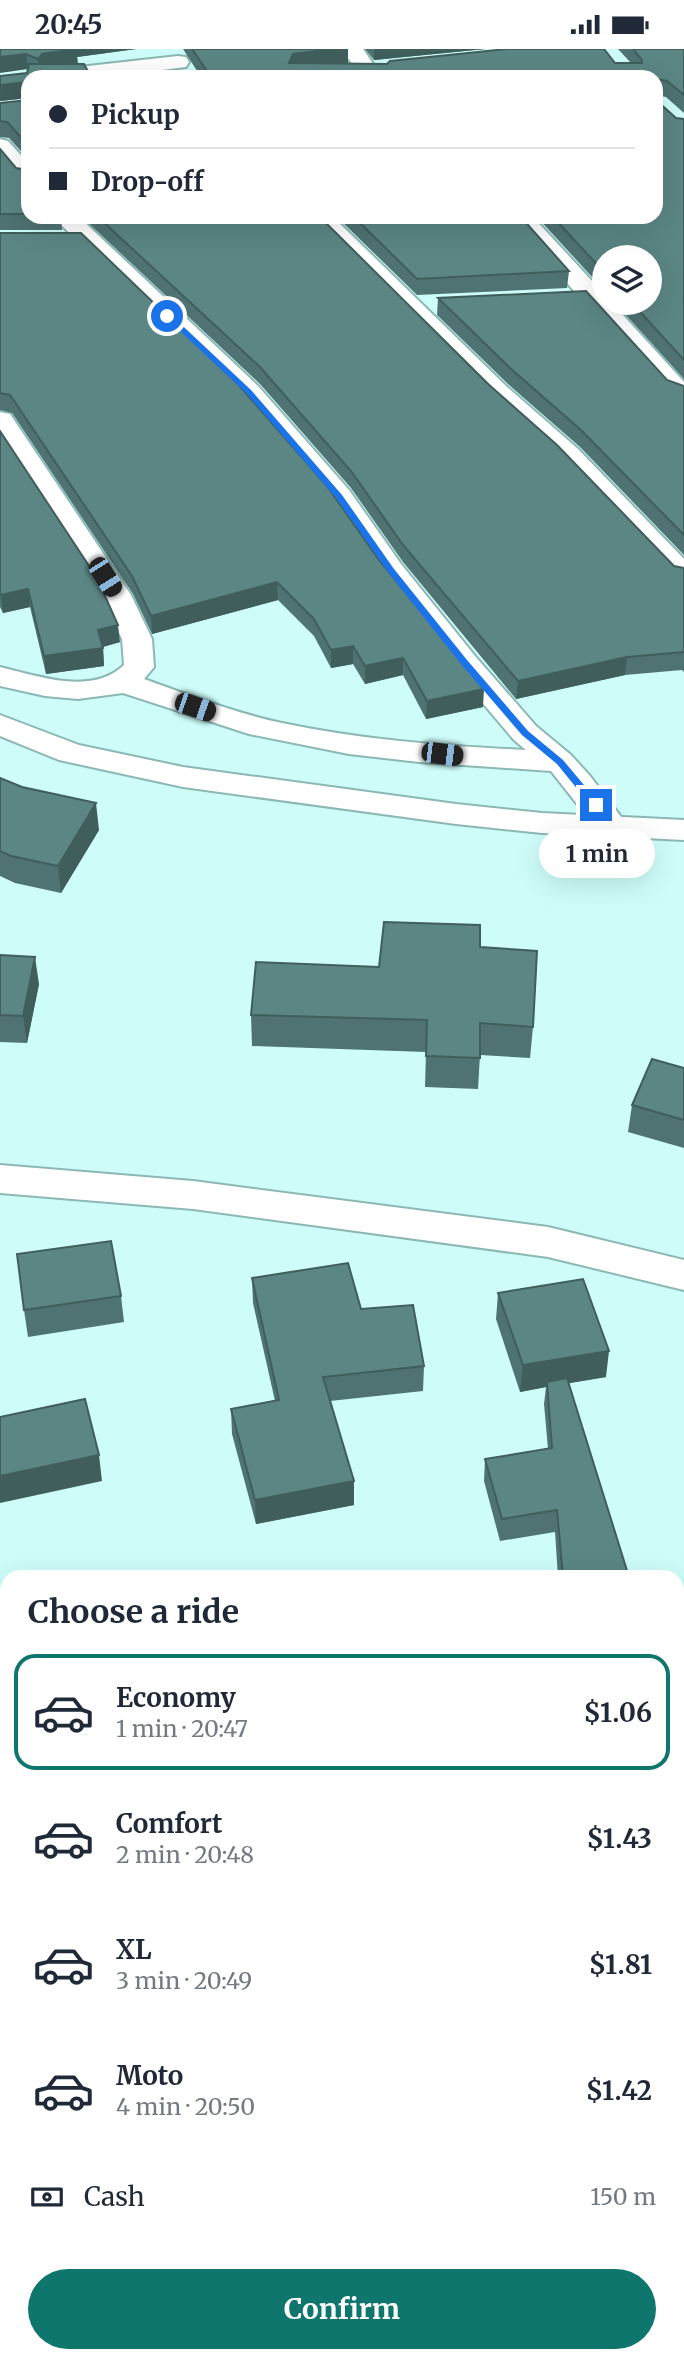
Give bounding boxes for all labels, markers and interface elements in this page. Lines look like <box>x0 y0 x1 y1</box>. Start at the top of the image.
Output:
text: 20:45 <box>35 8 102 41</box>
text: Pickup <box>91 98 180 131</box>
text: Drop-off <box>91 165 204 198</box>
map controls <box>592 245 662 315</box>
button: layers <box>592 245 662 315</box>
route start <box>151 300 183 332</box>
car <box>85 554 126 600</box>
car <box>172 690 219 724</box>
car <box>420 741 465 767</box>
route end <box>580 789 612 821</box>
callout: 1 min <box>538 829 654 879</box>
text: 1 min <box>566 839 628 868</box>
text: Choose a ride <box>28 1592 239 1632</box>
icon: car <box>32 1681 95 1744</box>
text: Economy <box>116 1681 236 1714</box>
text: $1.06 <box>584 1696 652 1729</box>
text: 1 min · 20:47 <box>116 1714 248 1743</box>
icon: car <box>32 1807 95 1870</box>
text: Comfort <box>116 1807 222 1840</box>
text: $1.43 <box>587 1822 652 1855</box>
text: 2 min · 20:48 <box>116 1840 254 1869</box>
icon: car <box>32 1933 95 1996</box>
text: XL <box>116 1933 152 1966</box>
text: $1.81 <box>589 1948 652 1981</box>
text: 3 min · 20:49 <box>116 1966 252 1995</box>
icon: car <box>32 2059 95 2122</box>
text: Moto <box>116 2059 183 2092</box>
text: $1.42 <box>586 2074 652 2107</box>
text: 4 min · 20:50 <box>116 2092 255 2121</box>
icon: cash <box>28 2178 66 2216</box>
text: Cash <box>84 2180 145 2213</box>
text: 150 m <box>590 2182 656 2211</box>
button: Confirm <box>28 2269 656 2349</box>

